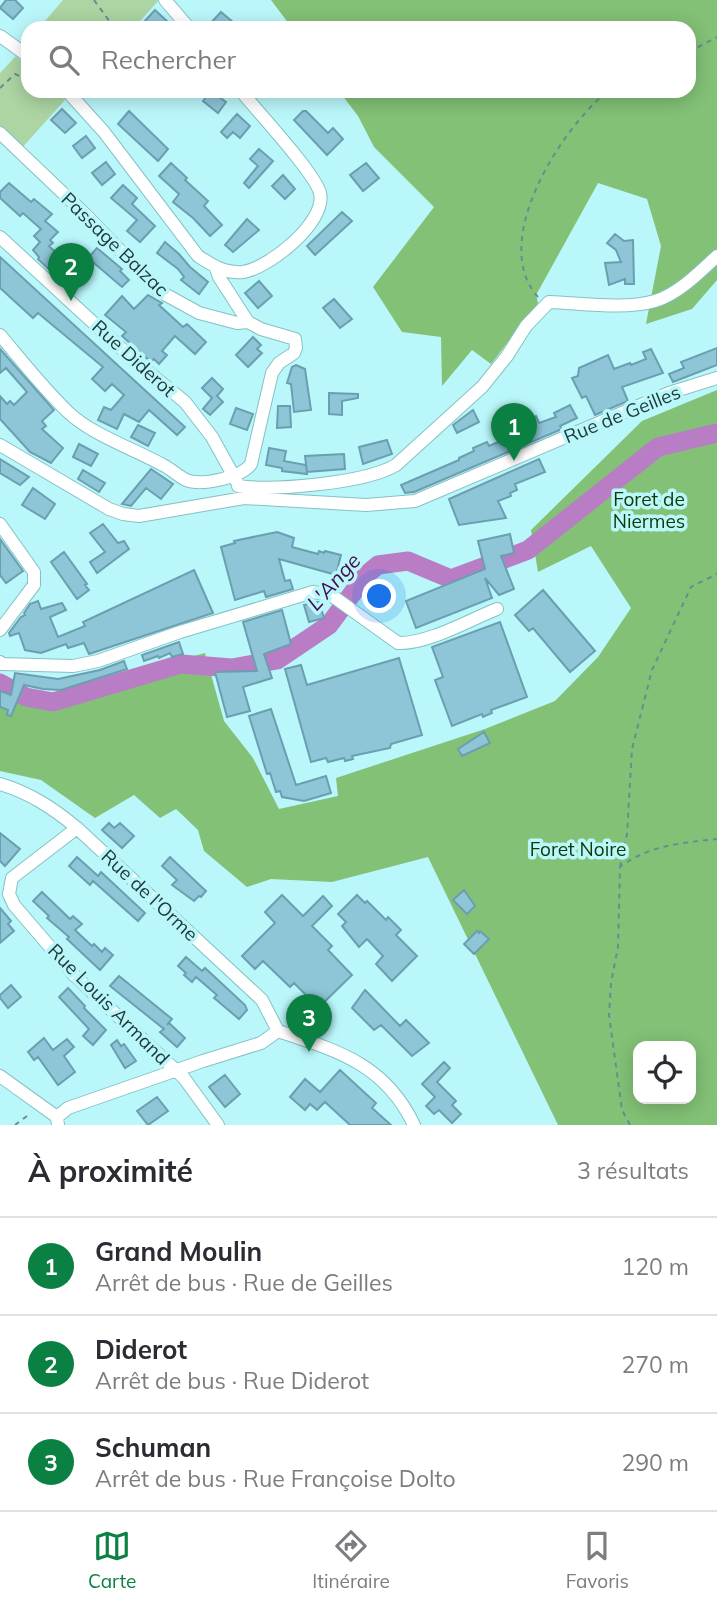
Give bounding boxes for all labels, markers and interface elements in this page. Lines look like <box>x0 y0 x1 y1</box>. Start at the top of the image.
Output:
search box <box>21 21 696 98</box>
icon: search <box>45 41 83 79</box>
text: Rechercher <box>101 43 236 76</box>
street label: Passage Balzac <box>56 187 174 301</box>
pin: 2 <box>48 243 94 301</box>
street label: Rue Diderot <box>87 314 181 402</box>
street label: Rue de Geilles <box>560 380 684 448</box>
pin: 1 <box>491 403 537 461</box>
park label: Foret de Niermes <box>613 487 685 533</box>
water label: L'Ange <box>301 547 366 615</box>
your location <box>362 579 396 613</box>
park label: Foret Noire <box>530 837 626 861</box>
street label: Rue de l'Orme <box>97 844 203 946</box>
street label: Rue Louis Armand <box>43 938 175 1070</box>
pin: 3 <box>286 994 332 1052</box>
map controls <box>633 1041 696 1104</box>
button: locate <box>633 1041 696 1104</box>
text: À proximité <box>28 1152 193 1190</box>
text: 3 résultats <box>577 1156 689 1185</box>
text: Grand Moulin <box>95 1235 262 1268</box>
text: 1 <box>44 1252 58 1281</box>
text: 120 m <box>621 1252 689 1281</box>
text: Arrêt de bus · Rue de Geilles <box>95 1268 393 1297</box>
text: Diderot <box>95 1333 187 1366</box>
text: 2 <box>44 1350 58 1379</box>
text: 270 m <box>621 1350 689 1379</box>
text: Arrêt de bus · Rue Diderot <box>95 1366 369 1395</box>
text: Schuman <box>95 1431 211 1464</box>
text: 3 <box>44 1448 58 1477</box>
text: 290 m <box>621 1448 689 1477</box>
text: Arrêt de bus · Rue Françoise Dolto <box>95 1464 456 1493</box>
tab: Carte <box>88 1527 136 1593</box>
tab: Itinéraire <box>312 1527 390 1593</box>
tab: Favoris <box>566 1527 629 1593</box>

